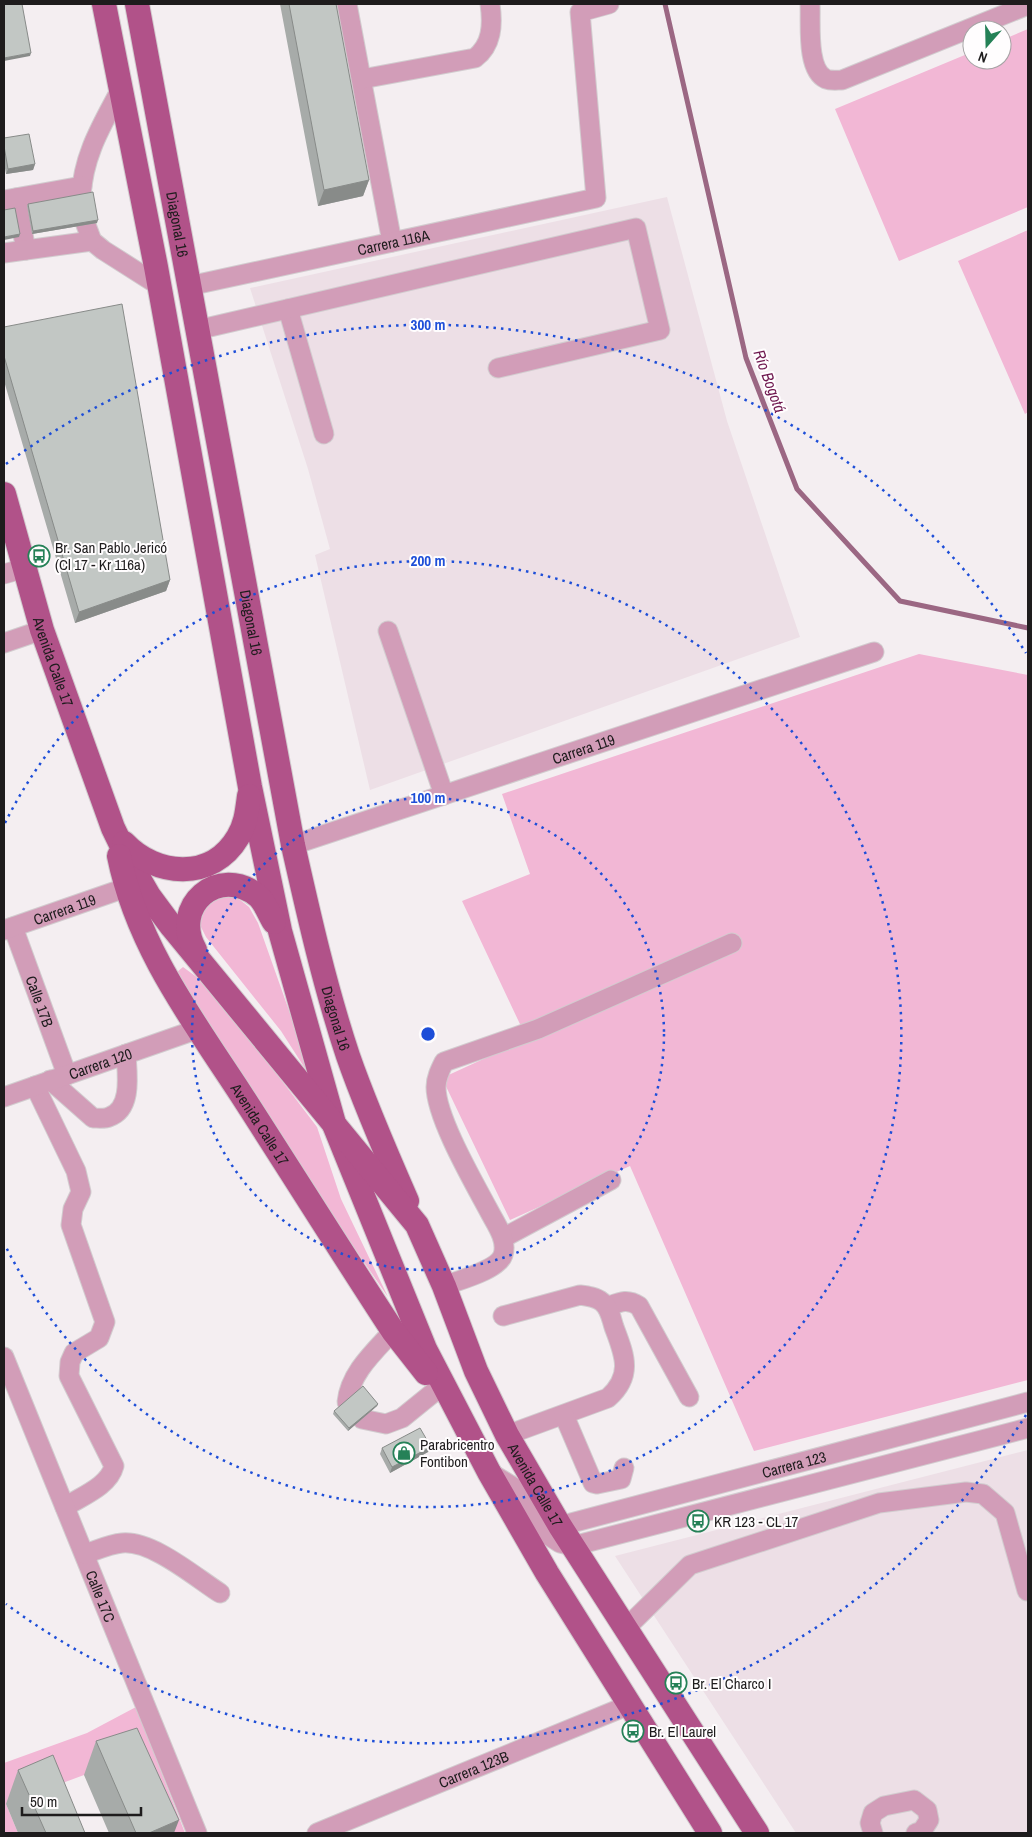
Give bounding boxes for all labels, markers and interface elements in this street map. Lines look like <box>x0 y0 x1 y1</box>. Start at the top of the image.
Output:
north arrow <box>962 20 1012 70</box>
text: N <box>976 47 990 67</box>
street label: Diagonal 16 <box>161 190 194 259</box>
street label: Carrera 116A <box>355 224 432 260</box>
text: 300 m <box>411 314 445 335</box>
water label: Río Bogotá <box>748 346 792 416</box>
place label: Br. San Pablo Jericó (Cl 17 - Kr 116a) <box>55 537 167 575</box>
bus stop icon: Br. San Pablo Jericó (Cl 17 - Kr 116a) <box>27 544 51 568</box>
text: 200 m <box>411 550 445 571</box>
street label: Diagonal 16 <box>235 588 268 657</box>
street label: Avenida Calle 17 <box>28 614 79 710</box>
street label: Carrera 119 <box>549 728 618 769</box>
text: 100 m <box>411 787 445 808</box>
street label: Carrera 119 <box>30 888 99 930</box>
street label: Calle 17B <box>21 973 59 1030</box>
street label: Diagonal 16 <box>317 984 356 1053</box>
centre of rings <box>419 1025 437 1043</box>
street label: Carrera 120 <box>66 1042 135 1084</box>
street label: Avenida Calle 17 <box>226 1078 294 1169</box>
place label: Parabricentro Fontibon <box>420 1434 495 1472</box>
street label: Avenida Calle 17 <box>503 1438 569 1530</box>
shop icon: Parabricentro Fontibon <box>392 1441 416 1465</box>
street label: Carrera 123 <box>759 1445 829 1483</box>
bus stop icon: KR 123 - CL 17 <box>686 1509 710 1533</box>
place label: KR 123 - CL 17 <box>714 1511 798 1532</box>
street label: Calle 17C <box>81 1567 121 1625</box>
bus stop icon: Br. El Charco I <box>664 1671 688 1695</box>
place label: Br. El Charco I <box>692 1673 771 1694</box>
bus stop icon: Br. El Laurel <box>621 1719 645 1743</box>
place label: Br. El Laurel <box>649 1721 716 1742</box>
street label: Carrera 123B <box>435 1745 512 1793</box>
scale bar <box>22 1784 141 1816</box>
text: 50 m <box>30 1791 57 1812</box>

